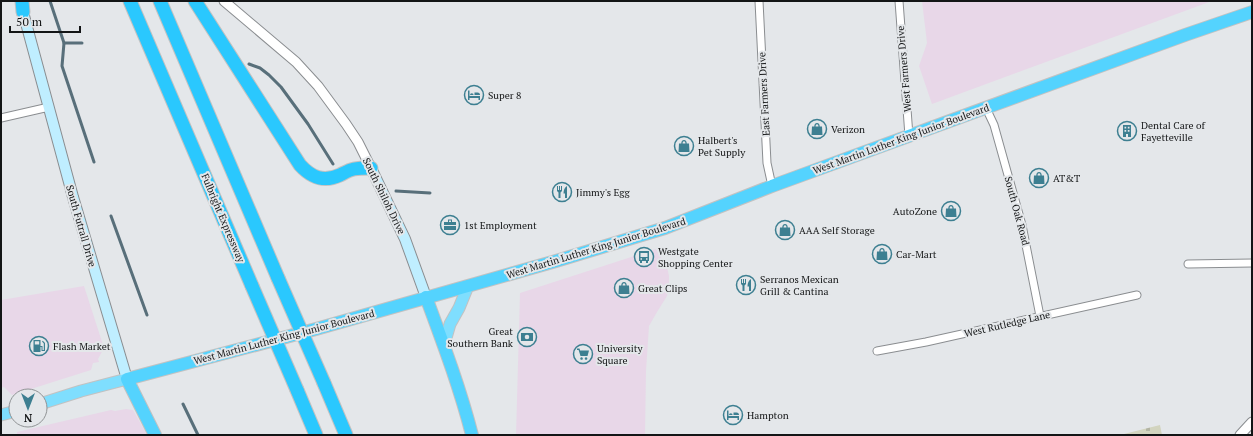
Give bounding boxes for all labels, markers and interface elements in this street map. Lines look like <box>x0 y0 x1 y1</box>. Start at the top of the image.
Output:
scale bar <box>10 8 80 34</box>
text: 50 m <box>16 14 43 29</box>
street label: West Farmers Drive <box>894 25 914 113</box>
street label: East Farmers Drive <box>755 52 773 136</box>
hotel icon: Super 8 <box>463 84 485 106</box>
place label: Super 8 <box>488 89 521 102</box>
street label: West Martin Luther King Junior Boulevard <box>811 101 991 177</box>
shop icon: Verizon <box>806 118 828 140</box>
place label: Dental Care of Fayetteville <box>1141 119 1206 144</box>
building icon: Dental Care of Fayetteville <box>1116 120 1138 142</box>
place label: Verizon <box>831 123 865 136</box>
place label: Halbert's Pet Supply <box>698 134 746 159</box>
shop icon: Halbert's Pet Supply <box>673 135 695 157</box>
street label: South Shiloh Drive <box>360 156 408 236</box>
shop icon: AT&T <box>1028 167 1050 189</box>
street label: Fulbright Expressway <box>198 172 248 265</box>
place label: AT&T <box>1053 172 1080 185</box>
street label: South Oak Road <box>1002 175 1033 247</box>
restaurant icon: Jimmy's Egg <box>551 181 573 203</box>
street label: South Futrall Drive <box>63 183 99 269</box>
place label: Jimmy's Egg <box>576 186 630 199</box>
shop icon: AutoZone <box>940 200 962 222</box>
place label: AutoZone <box>893 205 937 218</box>
office icon: 1st Employment <box>439 214 461 236</box>
street label: West Martin Luther King Junior Boulevard <box>505 214 688 282</box>
place label: 1st Employment <box>464 219 537 232</box>
shop icon: AAA Self Storage <box>774 219 796 241</box>
place label: AAA Self Storage <box>799 224 875 237</box>
shop icon: Car-Mart <box>871 243 893 265</box>
place label: Westgate Shopping Center <box>658 245 733 270</box>
bus stop icon: Westgate Shopping Center <box>633 246 655 268</box>
place label: Car-Mart <box>896 248 937 261</box>
place label: Serranos Mexican Grill & Cantina <box>760 273 839 298</box>
restaurant icon: Serranos Mexican Grill & Cantina <box>735 274 757 296</box>
shop icon: Great Clips <box>613 277 635 299</box>
place label: Great Clips <box>638 282 687 295</box>
street label: West Martin Luther King Junior Boulevard <box>192 306 376 367</box>
street label: West Rutledge Lane <box>963 308 1051 340</box>
place label: Great Southern Bank <box>447 325 514 350</box>
bank icon: Great Southern Bank <box>516 326 538 348</box>
fuel station icon: Flash Market <box>28 335 50 357</box>
place label: Flash Market <box>53 340 111 353</box>
place label: University Square <box>597 342 643 367</box>
supermarket icon: University Square <box>572 343 594 365</box>
north arrow <box>8 388 48 428</box>
hotel icon: Hampton <box>722 404 744 426</box>
place label: Hampton <box>747 409 789 422</box>
text: N <box>23 411 32 425</box>

